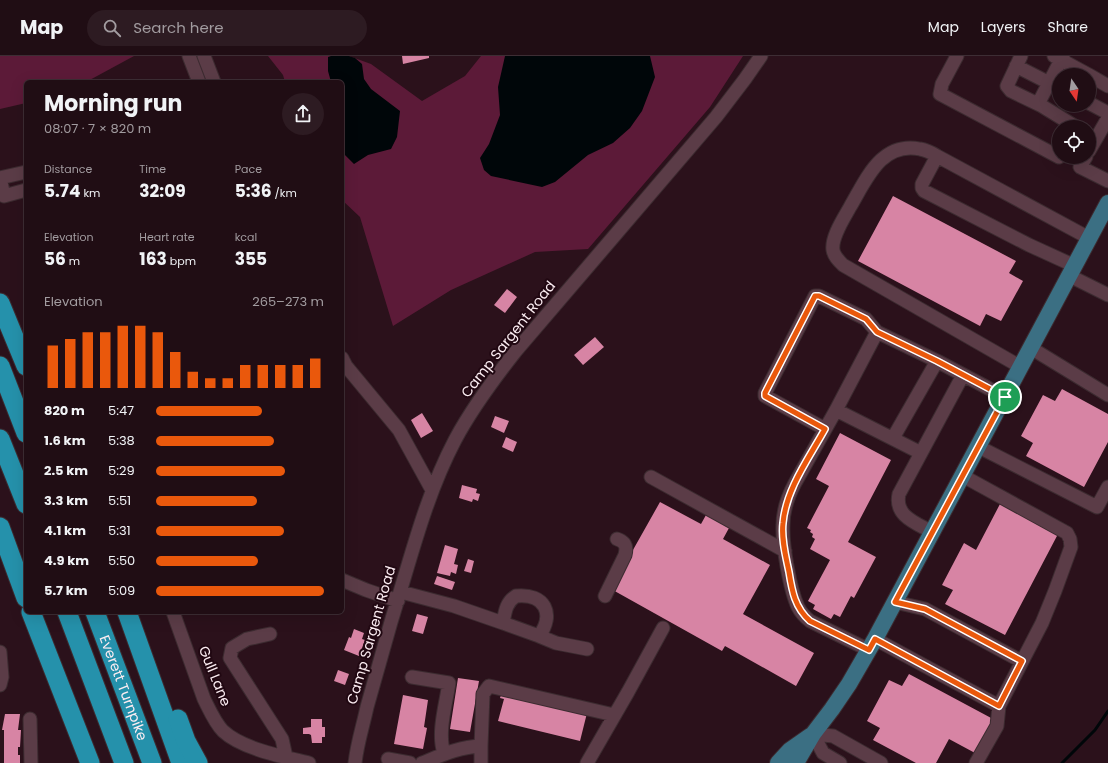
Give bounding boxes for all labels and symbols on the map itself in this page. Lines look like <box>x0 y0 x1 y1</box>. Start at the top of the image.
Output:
north arrow <box>1052 68 1096 112</box>
street label: Camp Sargent Road <box>456 276 560 402</box>
pin <box>988 380 1022 414</box>
street label: Camp Sargent Road <box>342 563 400 707</box>
street label: Everett Turnpike <box>95 632 153 744</box>
street label: Gull Lane <box>194 643 236 710</box>

